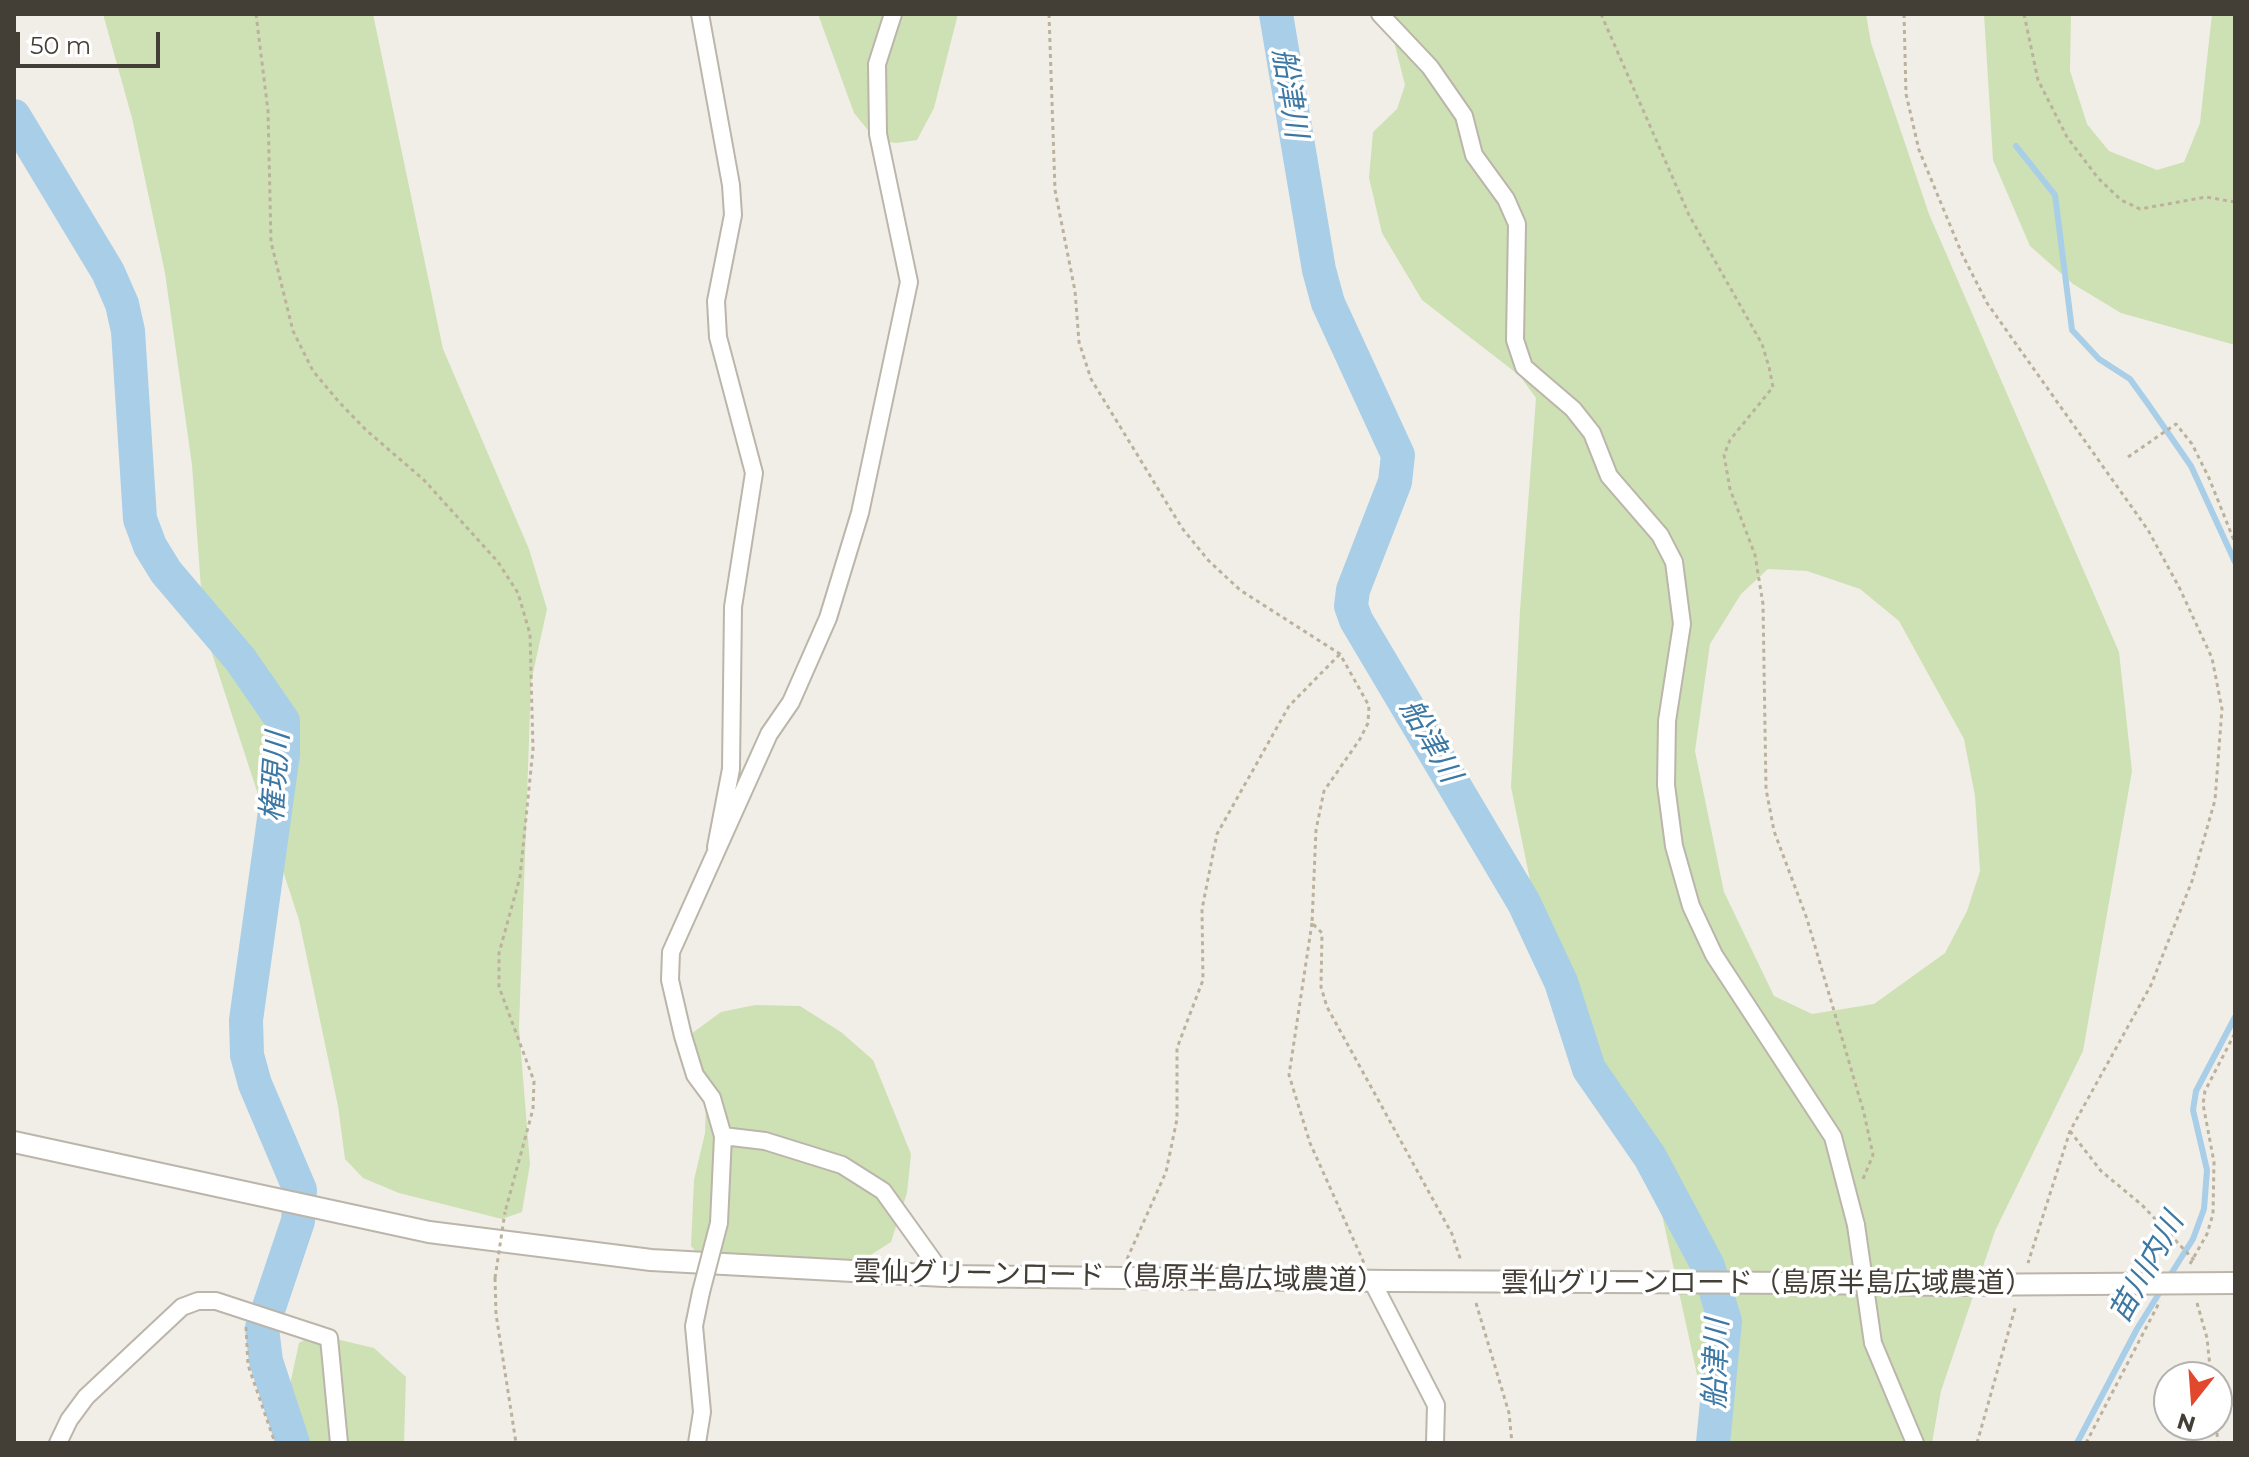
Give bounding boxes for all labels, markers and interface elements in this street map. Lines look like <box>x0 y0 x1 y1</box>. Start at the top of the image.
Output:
scale bar <box>20 16 164 66</box>
text: 50 m <box>30 31 91 60</box>
water label: 船津川 <box>1264 46 1314 140</box>
water label: 船津川 <box>1392 693 1468 789</box>
water label: 権現川 <box>255 731 297 823</box>
water label: 苗川内川 <box>2102 1207 2192 1329</box>
street label: 雲仙グリーンロード（島原半島広域農道） <box>853 1256 1385 1298</box>
street label: 雲仙グリーンロード（島原半島広域農道） <box>1501 1267 2033 1301</box>
water label: 船津川 <box>1697 1318 1737 1410</box>
north arrow <box>2153 1361 2233 1441</box>
text: N <box>2174 1407 2199 1438</box>

